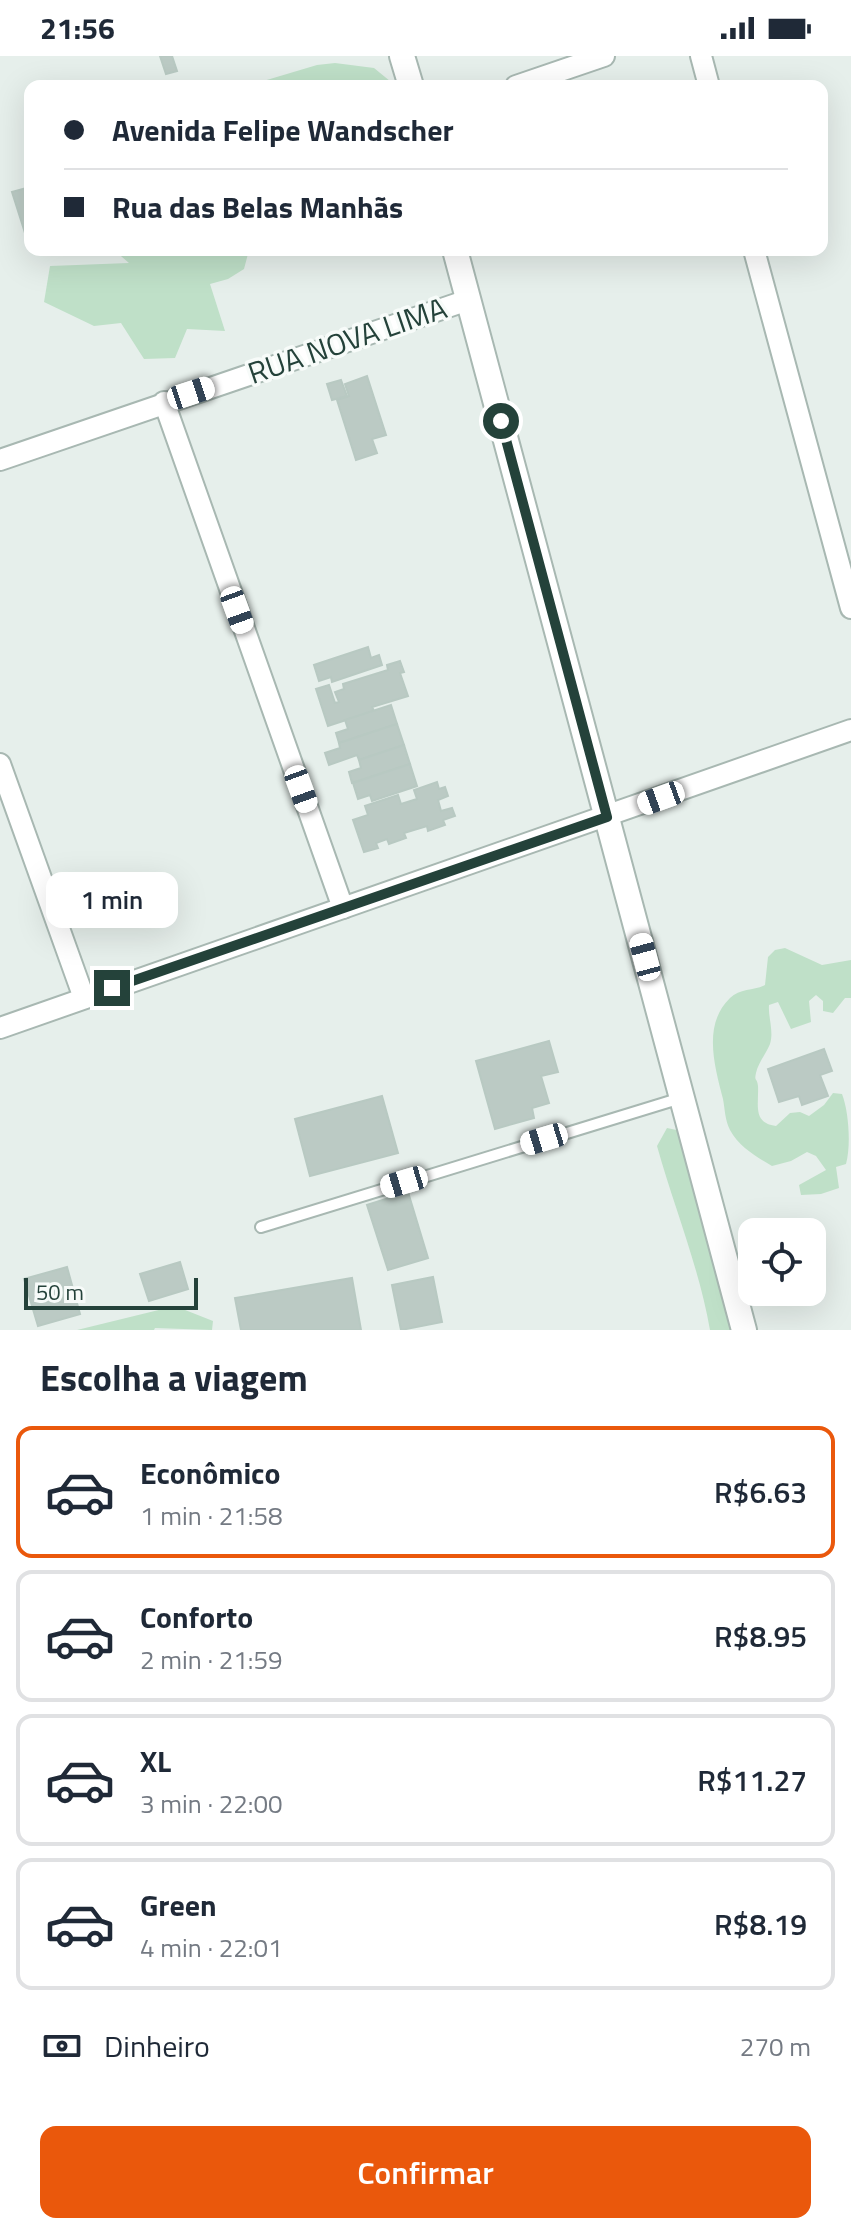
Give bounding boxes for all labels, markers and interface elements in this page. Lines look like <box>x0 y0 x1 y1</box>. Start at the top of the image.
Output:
text: 21:56 <box>40 5 115 51</box>
text: Avenida Felipe Wandscher <box>112 107 454 153</box>
text: Rua das Belas Manhãs <box>112 184 403 230</box>
street label: RUA NOVA LIMA <box>241 284 453 396</box>
car <box>164 374 218 412</box>
route start <box>483 403 519 439</box>
car <box>218 583 256 637</box>
car <box>282 762 320 816</box>
car <box>634 779 688 817</box>
callout: 1 min <box>46 872 178 928</box>
text: 1 min <box>81 880 143 919</box>
car <box>627 931 663 983</box>
route end <box>94 970 130 1006</box>
car <box>518 1121 570 1157</box>
car <box>378 1164 430 1200</box>
map controls <box>738 1218 826 1306</box>
button: locate <box>738 1218 826 1306</box>
scale bar <box>24 1274 198 1310</box>
text: 50 m <box>36 1275 84 1309</box>
text: Escolha a viagem <box>40 1350 308 1405</box>
text: Econômico <box>140 1450 280 1496</box>
icon: car <box>44 1456 116 1528</box>
text: R$6.63 <box>714 1469 807 1515</box>
text: 1 min · 21:58 <box>140 1496 283 1535</box>
text: Conforto <box>140 1594 253 1640</box>
icon: car <box>44 1600 116 1672</box>
text: R$8.95 <box>714 1613 807 1659</box>
text: 2 min · 21:59 <box>140 1640 283 1679</box>
text: XL <box>140 1738 171 1784</box>
icon: car <box>44 1744 116 1816</box>
text: R$11.27 <box>697 1757 807 1803</box>
text: 3 min · 22:00 <box>140 1784 283 1823</box>
text: Green <box>140 1882 217 1928</box>
icon: car <box>44 1888 116 1960</box>
text: R$8.19 <box>714 1901 807 1947</box>
text: 4 min · 22:01 <box>140 1928 283 1967</box>
text: Dinheiro <box>104 2023 210 2069</box>
icon: cash <box>40 2024 84 2068</box>
text: 270 m <box>740 2027 811 2066</box>
button: Confirmar <box>40 2126 811 2218</box>

